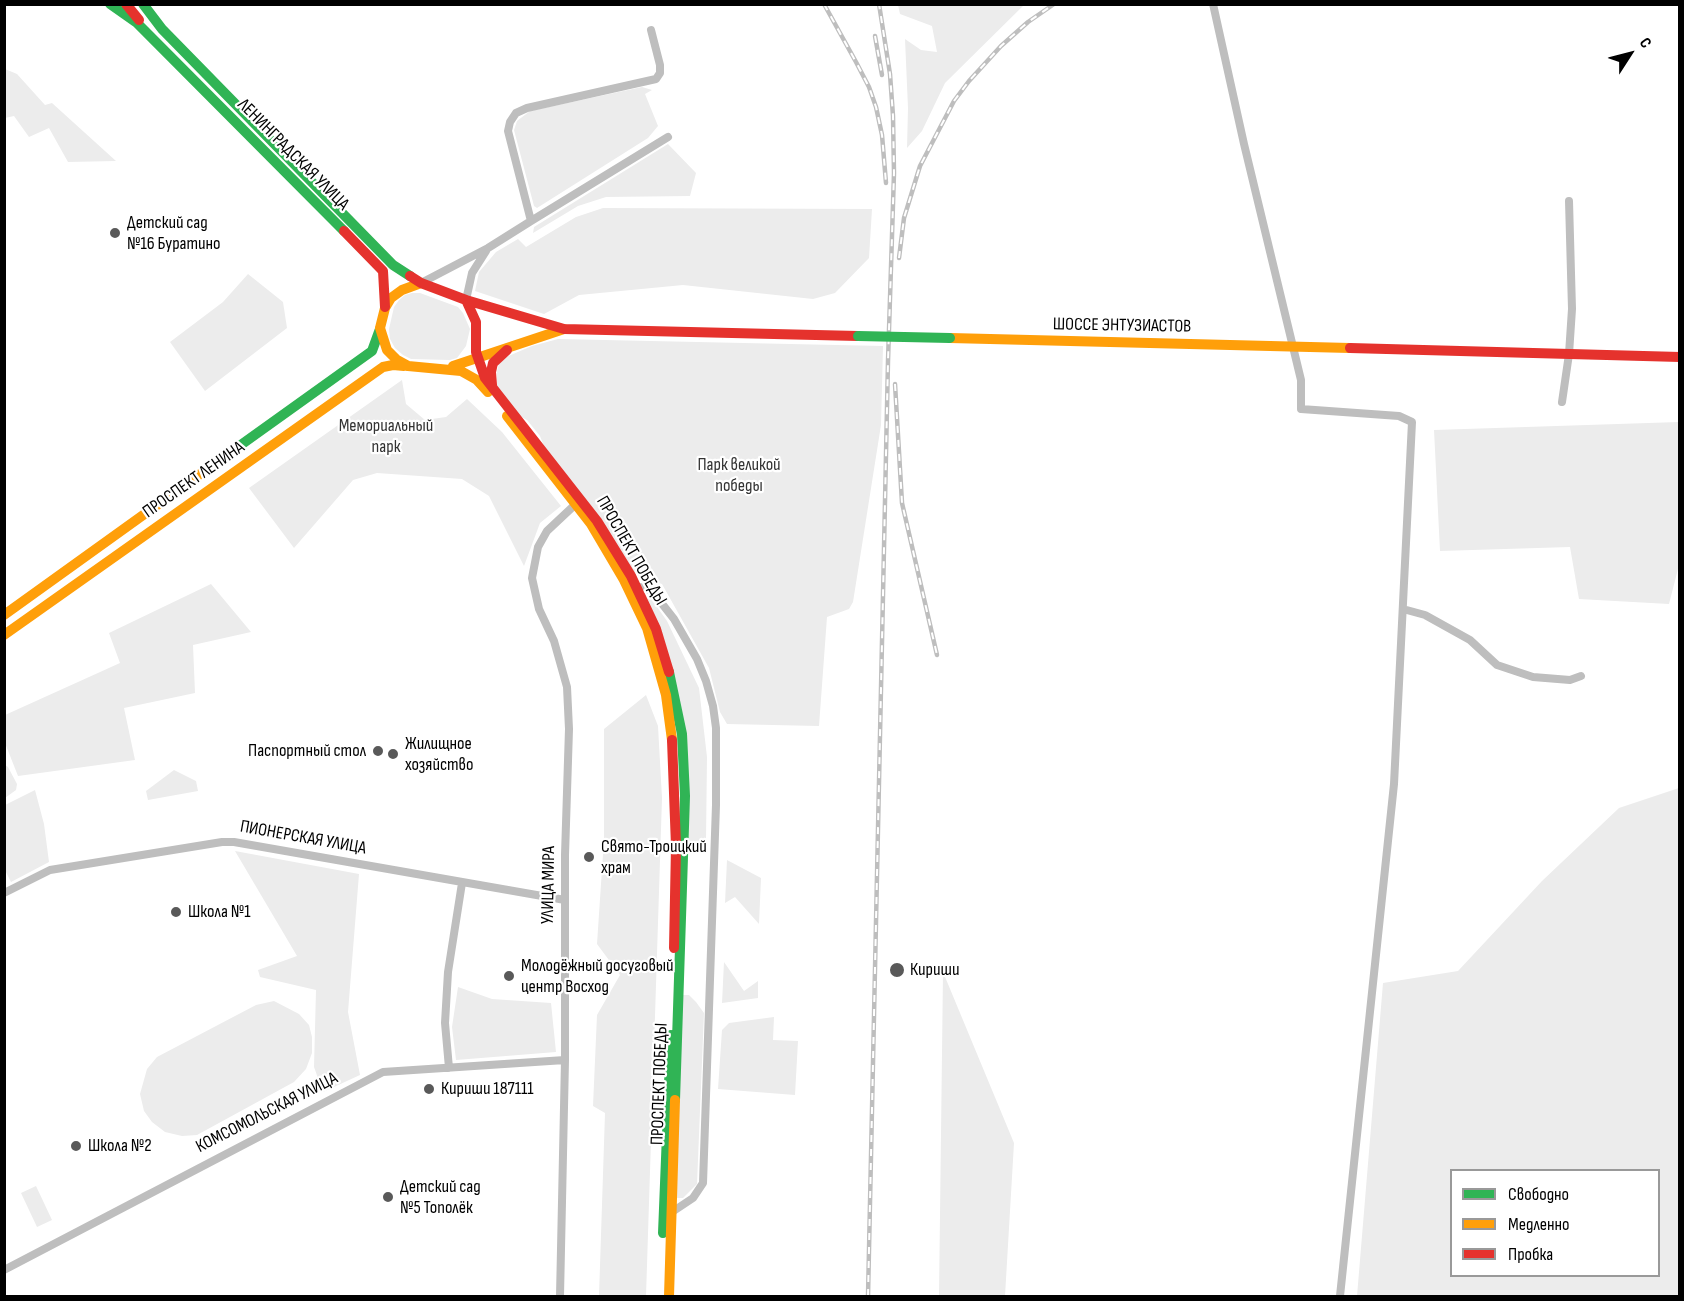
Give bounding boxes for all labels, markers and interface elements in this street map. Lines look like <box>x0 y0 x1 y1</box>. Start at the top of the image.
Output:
north arrow <box>1600 24 1660 84</box>
text: С <box>1635 34 1655 52</box>
street label: ЛЕНИНГРАДСКАЯ УЛИЦА <box>233 95 353 215</box>
place label: Детский сад №16 Буратино <box>127 212 221 254</box>
marker: Детский сад №16 Буратино <box>108 226 122 240</box>
street label: ШОССЕ ЭНТУЗИАСТОВ <box>1053 314 1191 338</box>
park label: Мемориальный парк <box>339 415 433 458</box>
street label: ПРОСПЕКТ ЛЕНИНА <box>139 437 249 523</box>
park label: Парк великой победы <box>697 454 781 496</box>
street label: ПРОСПЕКТ ПОБЕДЫ <box>591 493 671 609</box>
place label: Жилищное хозяйство <box>405 733 474 776</box>
place label: Паспортный стол <box>248 740 366 762</box>
marker: Паспортный стол <box>371 744 385 758</box>
marker: Жилищное хозяйство <box>386 747 400 761</box>
street label: ПИОНЕРСКАЯ УЛИЦА <box>238 816 368 860</box>
place label: Свято-Троицкий храм <box>601 836 707 878</box>
street label: УЛИЦА МИРА <box>538 846 560 924</box>
marker: Свято-Троицкий храм <box>582 850 596 864</box>
place label: Школа №1 <box>188 901 251 923</box>
marker: Школа №1 <box>169 905 183 919</box>
place label: Молодёжный досуговый центр Восход <box>521 955 674 998</box>
place label: Кириши <box>910 959 959 981</box>
marker: Кириши <box>888 961 906 979</box>
marker: Молодёжный досуговый центр Восход <box>502 969 516 983</box>
street label: ПРОСПЕКТ ПОБЕДЫ <box>647 1022 673 1146</box>
street label: КОМСОМОЛЬСКАЯ УЛИЦА <box>193 1068 341 1158</box>
place label: Кириши 187111 <box>441 1078 534 1100</box>
marker: Кириши 187111 <box>422 1082 436 1096</box>
place label: Школа №2 <box>88 1135 152 1157</box>
marker: Школа №2 <box>69 1139 83 1153</box>
legend <box>1450 1169 1660 1277</box>
place label: Детский сад №5 Тополёк <box>400 1176 481 1218</box>
text: Свободно <box>1508 1184 1569 1205</box>
marker: Детский сад №5 Тополёк <box>381 1190 395 1204</box>
text: Медленно <box>1508 1214 1570 1235</box>
text: Пробка <box>1508 1244 1553 1265</box>

